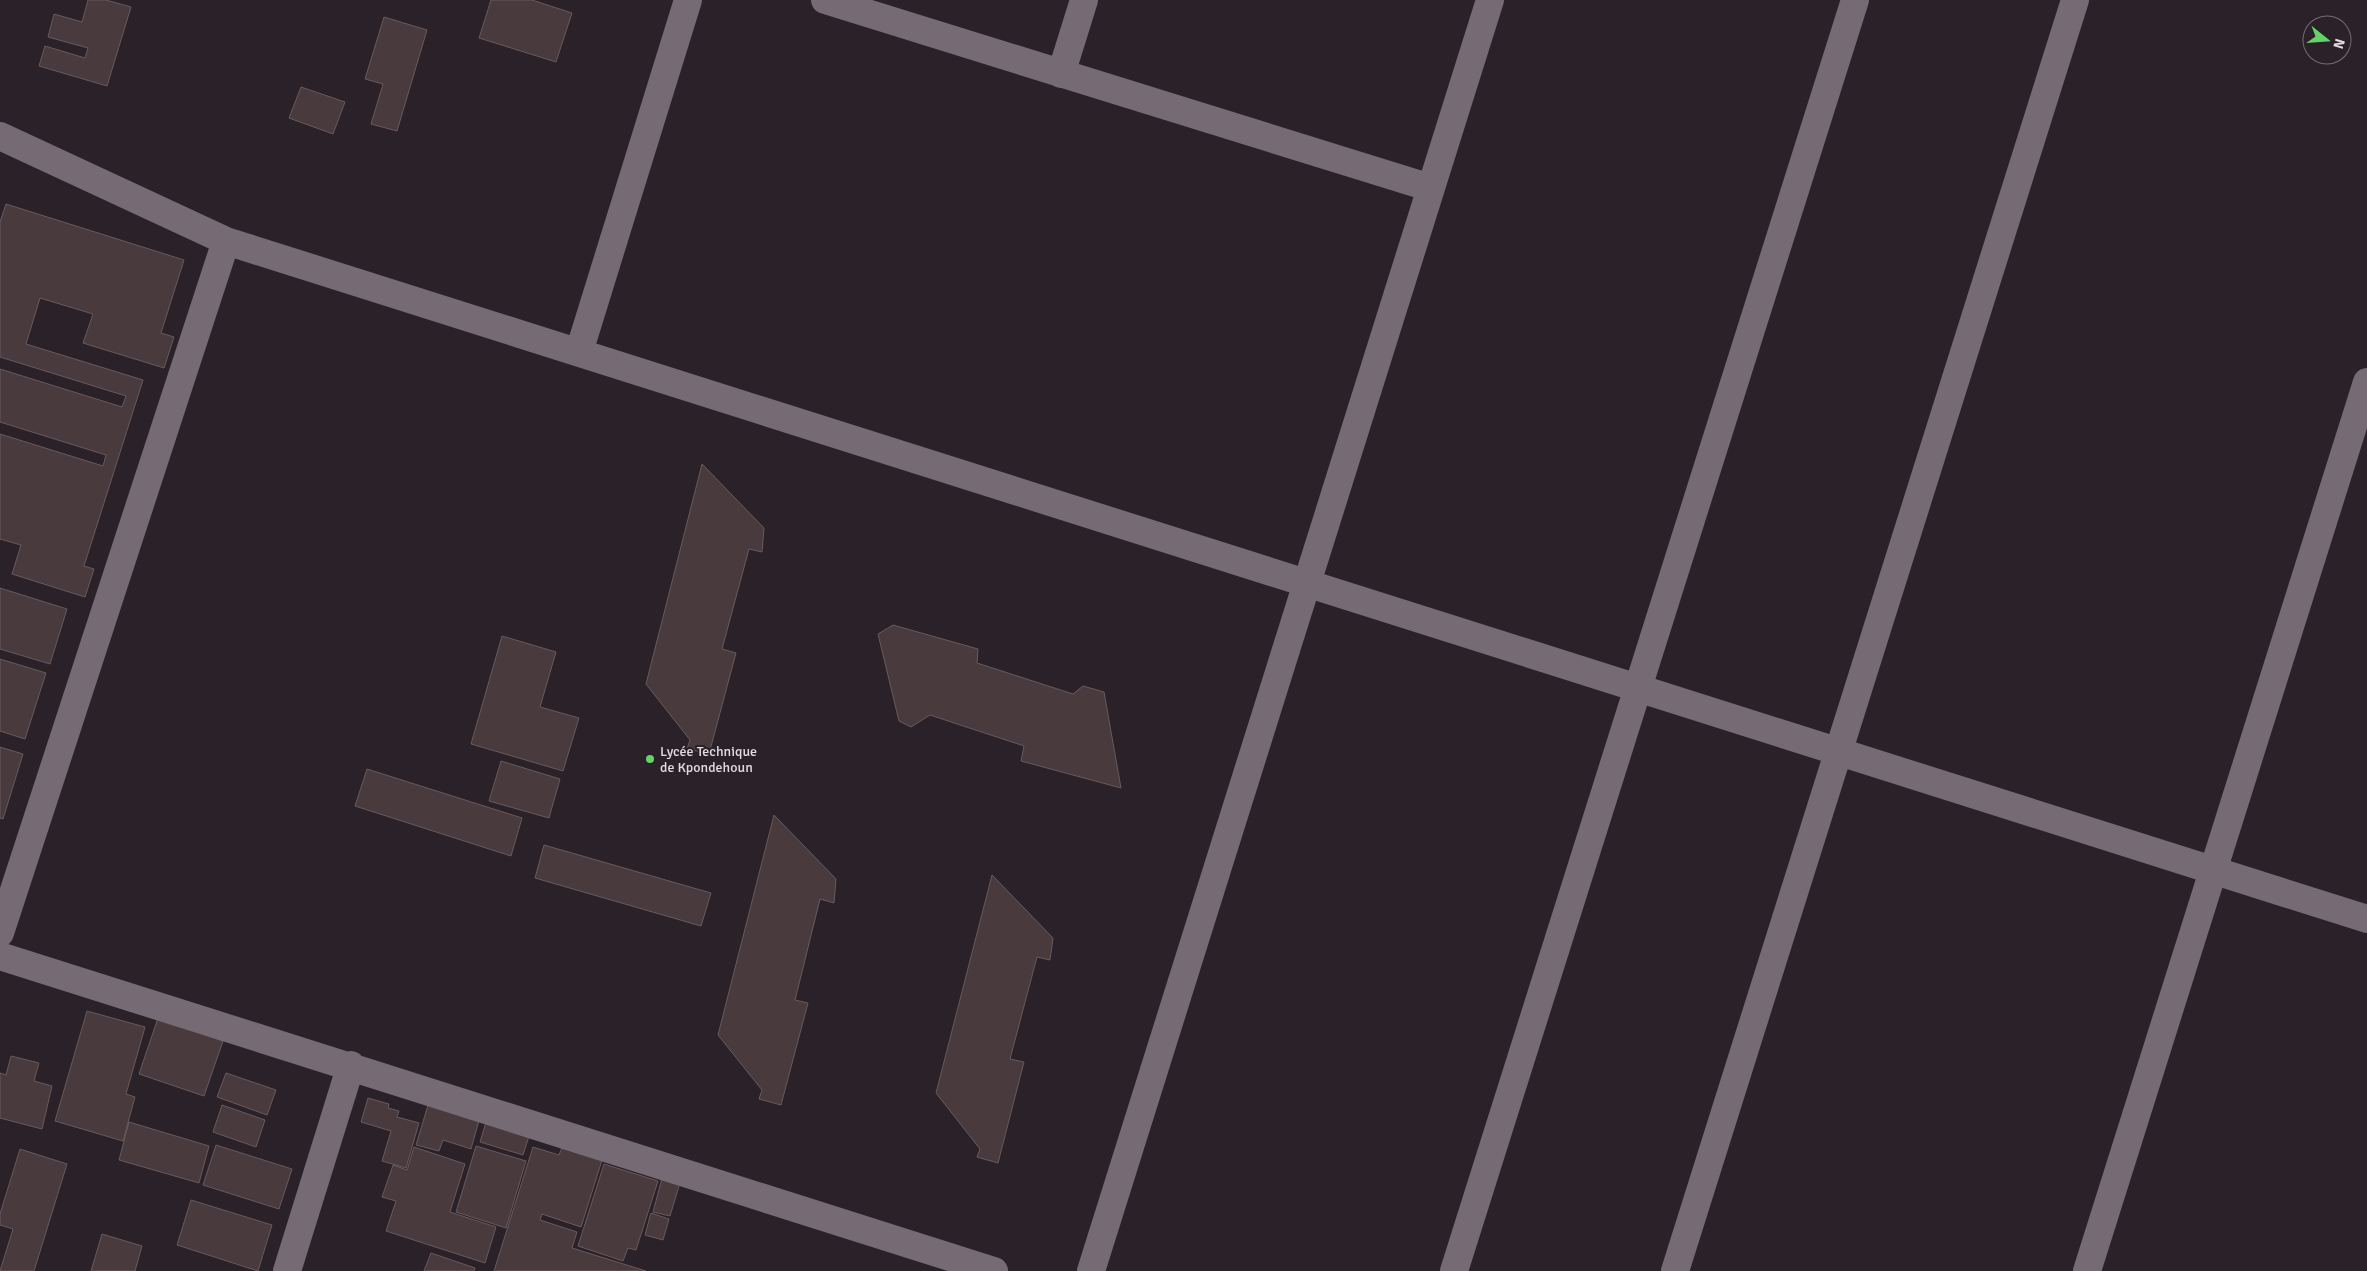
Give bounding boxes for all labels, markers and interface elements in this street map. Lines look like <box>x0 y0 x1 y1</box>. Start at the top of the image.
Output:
north arrow <box>2302 15 2352 65</box>
text: N <box>2329 37 2349 51</box>
place label: Lycée Technique de Kpondehoun <box>660 743 757 776</box>
marker: Lycée Technique de Kpondehoun <box>644 753 656 765</box>

